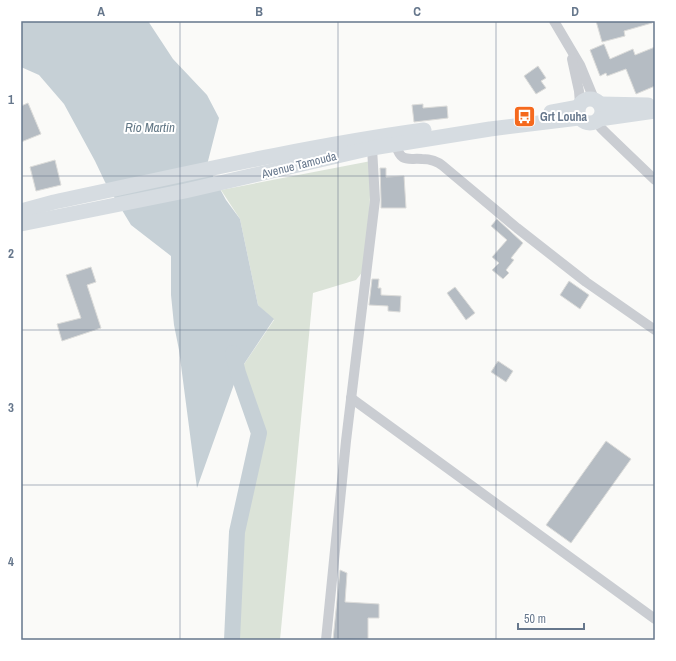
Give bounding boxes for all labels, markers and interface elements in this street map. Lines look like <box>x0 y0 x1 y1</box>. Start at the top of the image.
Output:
text: A <box>97 3 105 20</box>
text: B <box>255 3 263 20</box>
text: C <box>413 3 421 20</box>
text: D <box>571 3 579 20</box>
text: 1 <box>8 91 14 108</box>
bus stop icon: Grt Louha <box>511 104 537 130</box>
place label: Grt Louha <box>540 109 588 125</box>
water label: Río Martín <box>125 119 175 136</box>
street label: Avenue Tamouda <box>259 148 339 182</box>
text: 2 <box>8 245 14 262</box>
text: 3 <box>8 399 14 416</box>
text: 4 <box>8 553 14 570</box>
scale bar <box>518 605 584 631</box>
text: 50 m <box>524 611 546 627</box>

